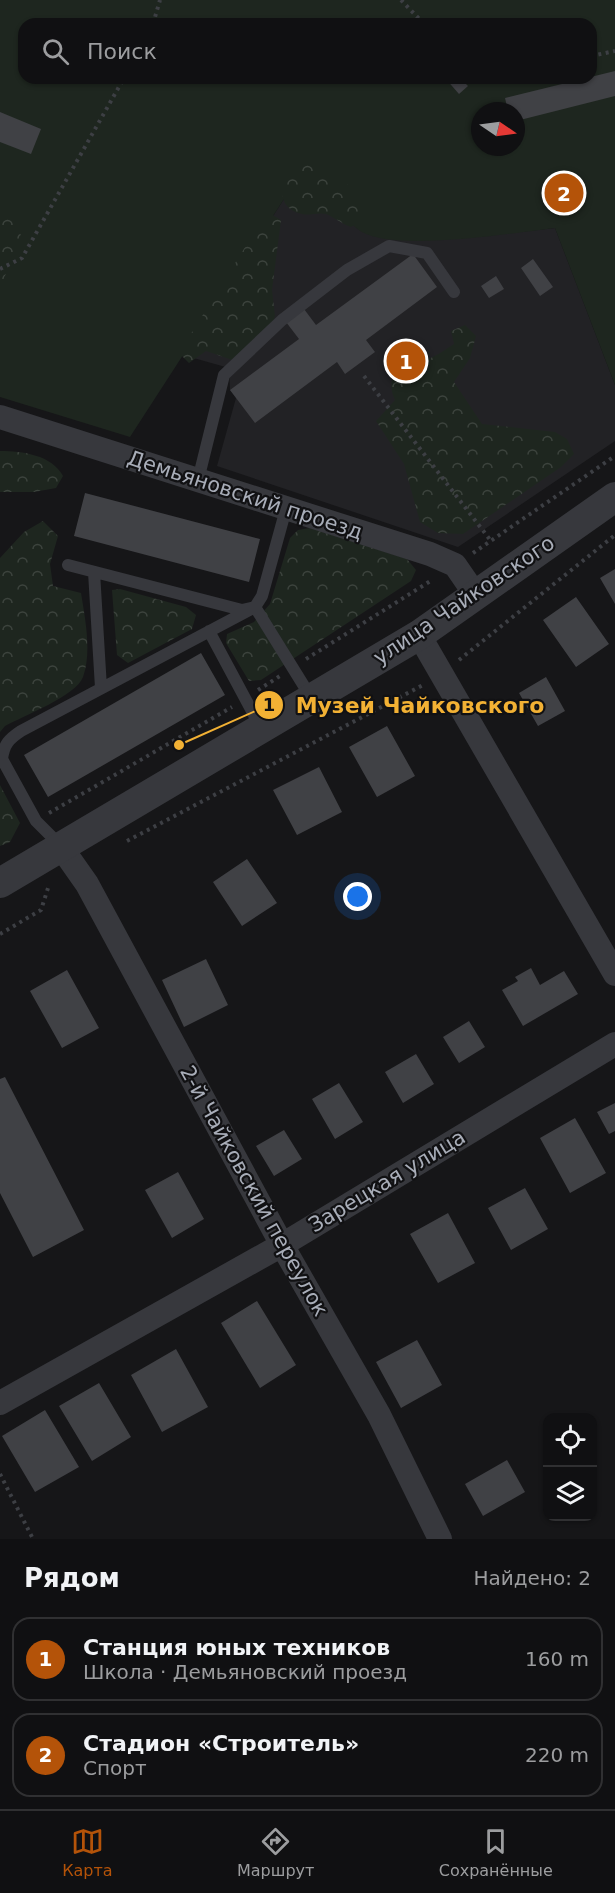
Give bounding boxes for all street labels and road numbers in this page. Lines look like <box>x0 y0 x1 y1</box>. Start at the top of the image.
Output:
street label: Демьяновский проезд <box>124 446 366 544</box>
street label: улица Чайковского <box>369 530 559 670</box>
street label: 2-й Чайковский переулок <box>175 1062 333 1320</box>
street label: Зарецкая улица <box>304 1125 470 1237</box>

